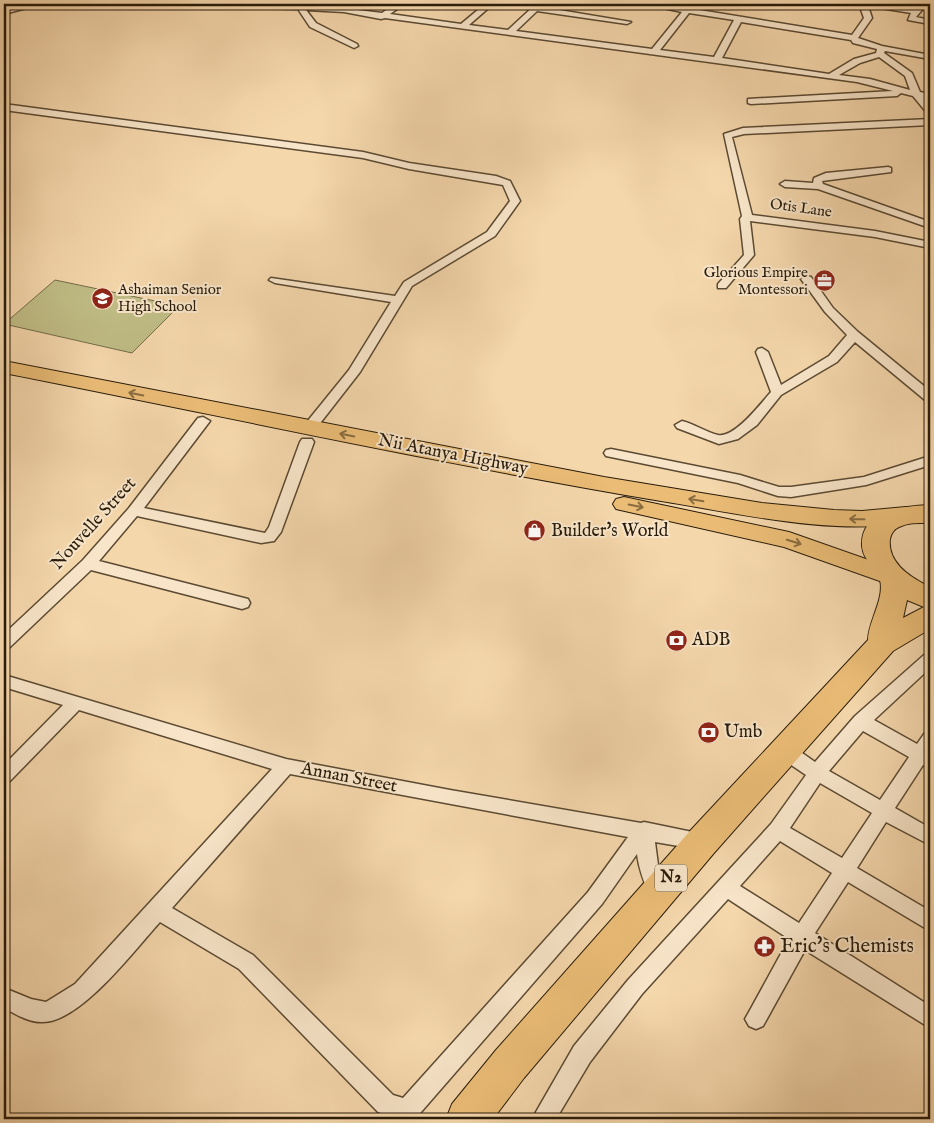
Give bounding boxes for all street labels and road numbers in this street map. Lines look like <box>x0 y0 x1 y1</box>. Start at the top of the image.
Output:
street label: Otis Lane <box>769 194 833 222</box>
street label: Nii Atanya Highway <box>376 429 530 481</box>
street label: Nouvelle Street <box>46 473 142 575</box>
street label: Annan Street <box>298 757 399 799</box>
road number: N2 <box>655 864 687 891</box>

